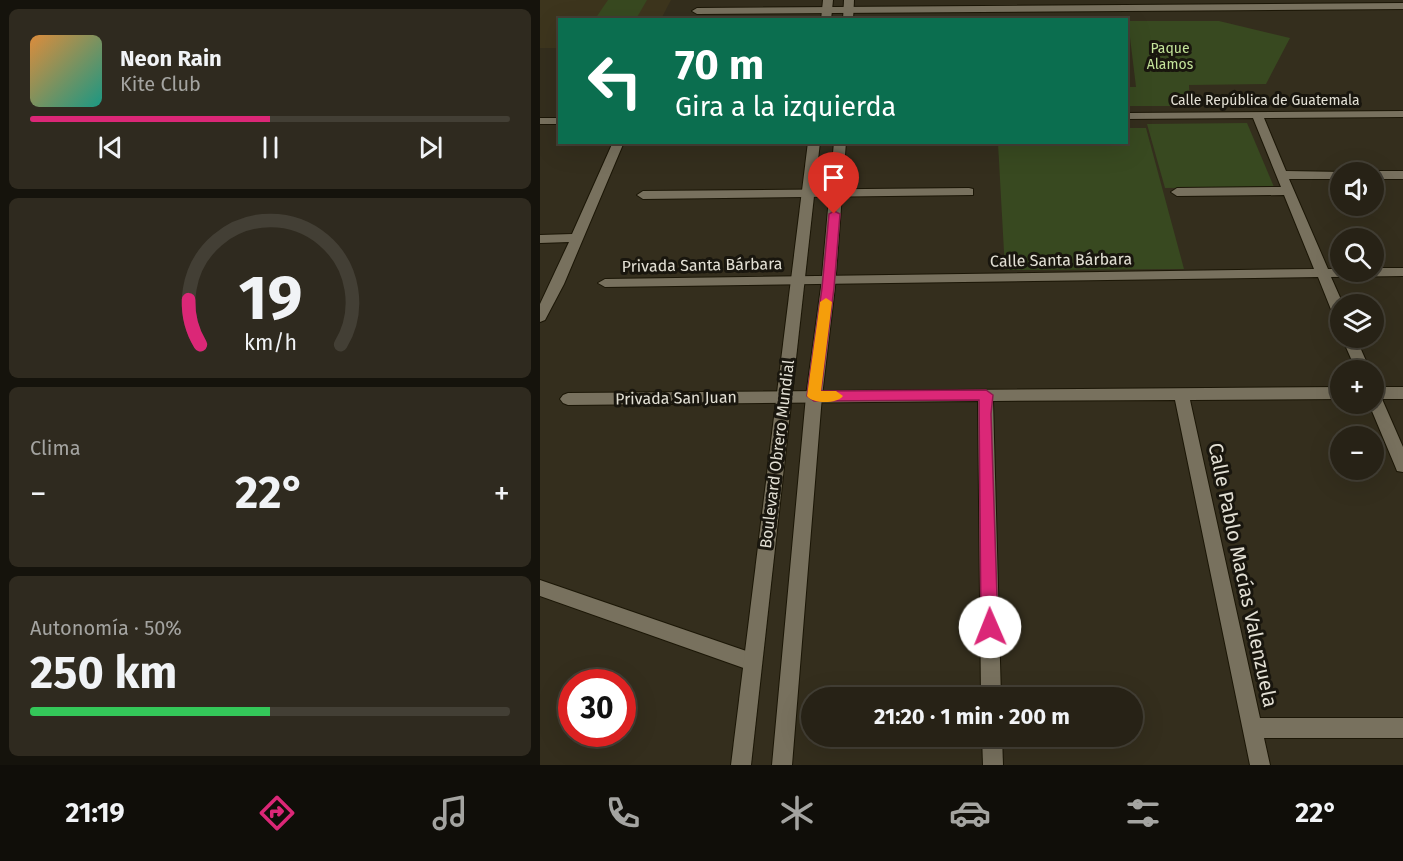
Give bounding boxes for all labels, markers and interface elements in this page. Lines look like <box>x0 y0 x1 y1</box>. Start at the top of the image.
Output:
text: 70 m <box>675 40 764 90</box>
park label: Paque Alamos <box>1147 40 1194 73</box>
icon: left <box>576 42 654 120</box>
text: Neon Rain <box>120 45 222 72</box>
text: Kite Club <box>120 72 201 96</box>
text: Gira a la izquierda <box>675 91 896 123</box>
street label: Calle República de Guatemala <box>1170 92 1360 109</box>
icon: previous <box>94 131 127 164</box>
icon: pause <box>254 131 287 164</box>
icon: next <box>414 131 447 164</box>
pin <box>808 152 859 214</box>
icon: arrive <box>817 161 850 194</box>
map controls <box>1330 162 1384 480</box>
button: sound <box>1330 162 1384 216</box>
button: search <box>1330 228 1384 282</box>
street label: Calle Santa Bárbara <box>990 249 1132 271</box>
street label: Privada Santa Bárbara <box>621 254 783 276</box>
text: 19 <box>238 261 302 336</box>
button: layers <box>1330 294 1384 348</box>
text: km/h <box>243 330 297 356</box>
street label: Boulevard Obrero Mundial <box>756 358 798 550</box>
button: + <box>1330 360 1384 414</box>
street label: Privada San Juan <box>615 387 737 409</box>
button: − <box>1330 426 1384 480</box>
text: Clima <box>30 436 81 460</box>
street label: Calle Pablo Macías Valenzuela <box>1203 441 1283 709</box>
text: 22° <box>235 466 305 520</box>
text: − <box>30 474 47 514</box>
text: + <box>494 474 510 514</box>
position arrow <box>958 595 1022 659</box>
text: Autonomía · 50% <box>30 616 182 640</box>
text: 250 km <box>30 646 177 700</box>
speed limit sign: 30 <box>558 669 636 747</box>
text: 21:20 · 1 min · 200 m <box>874 703 1070 730</box>
icon: directions <box>256 792 298 834</box>
icon: music <box>429 792 471 834</box>
icon: phone <box>602 792 644 834</box>
icon: climate <box>776 792 818 834</box>
icon: car <box>949 792 991 834</box>
icon: filters <box>1122 792 1164 834</box>
text: 21:19 <box>66 797 125 829</box>
text: 22° <box>1295 797 1337 829</box>

